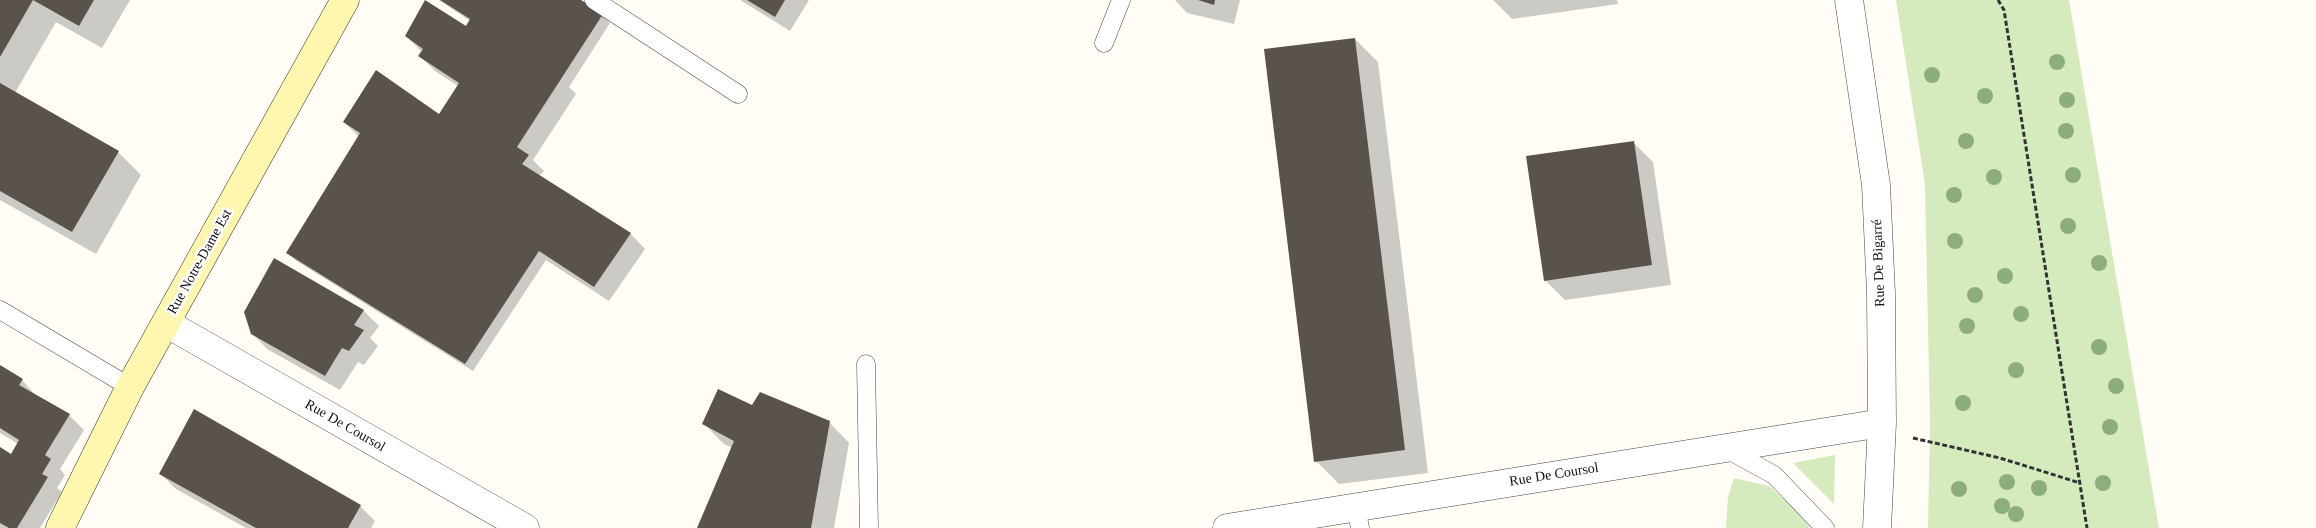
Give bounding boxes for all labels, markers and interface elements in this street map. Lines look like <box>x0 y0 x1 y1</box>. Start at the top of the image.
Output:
street label: Rue Notre-Dame Est <box>164 207 236 317</box>
street label: Rue De Bigarré <box>1869 219 1889 307</box>
street label: Rue De Coursol <box>302 396 388 456</box>
street label: Rue De Coursol <box>1508 460 1600 490</box>

